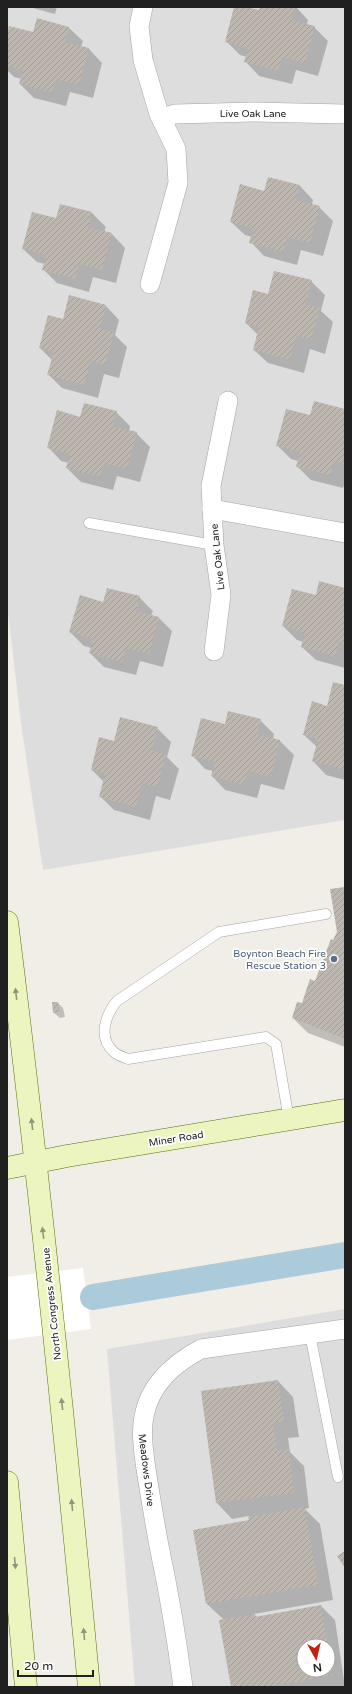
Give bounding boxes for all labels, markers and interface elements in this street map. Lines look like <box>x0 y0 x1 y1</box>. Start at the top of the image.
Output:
street label: Live Oak Lane <box>220 108 287 120</box>
street label: Live Oak Lane <box>209 523 227 591</box>
place label: Boynton Beach Fire Rescue Station 3 <box>233 948 326 972</box>
marker: Boynton Beach Fire Rescue Station 3 <box>329 954 339 964</box>
one-way arrow <box>13 988 19 1001</box>
one-way arrow <box>29 1117 35 1130</box>
street label: Miner Road <box>148 1129 204 1149</box>
one-way arrow <box>40 1227 46 1239</box>
street label: North Congress Avenue <box>40 1247 64 1361</box>
one-way arrow <box>59 1398 65 1410</box>
street label: Meadows Drive <box>136 1433 156 1507</box>
one-way arrow <box>69 1499 75 1511</box>
one-way arrow <box>12 1557 18 1569</box>
one-way arrow <box>81 1628 88 1640</box>
north arrow <box>296 1638 336 1678</box>
scale bar <box>18 1652 93 1678</box>
text: 20 m <box>24 1659 53 1673</box>
text: N <box>312 1660 323 1674</box>

